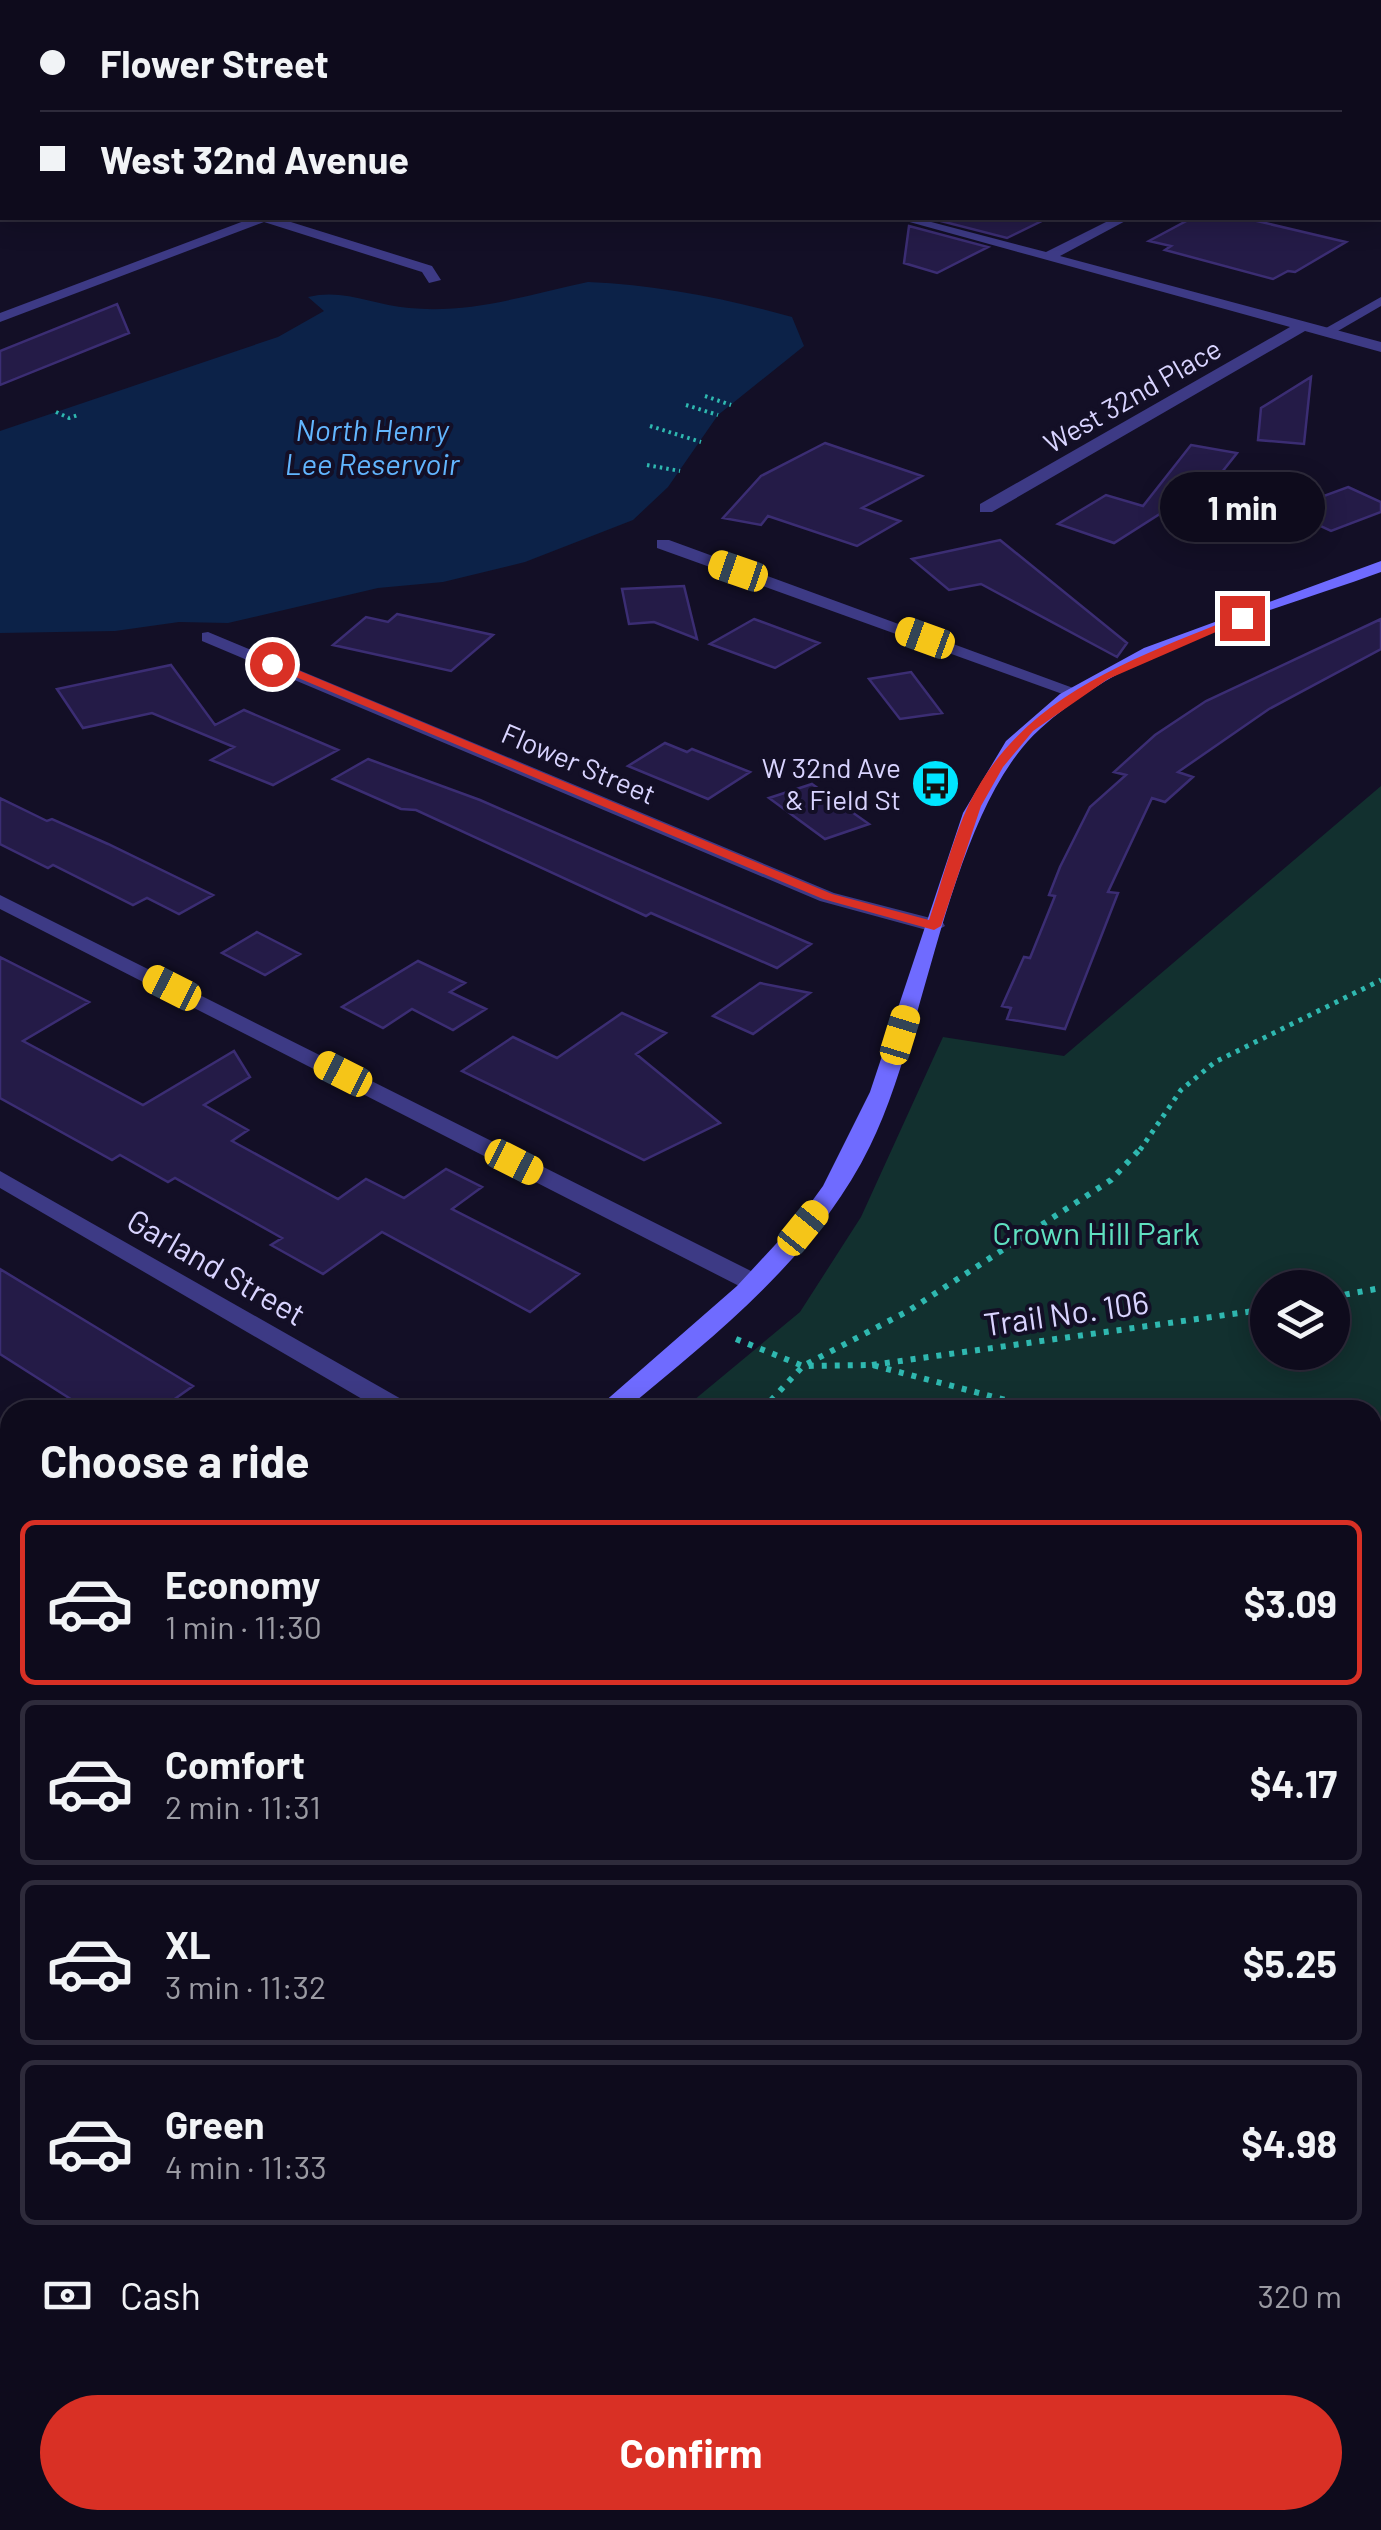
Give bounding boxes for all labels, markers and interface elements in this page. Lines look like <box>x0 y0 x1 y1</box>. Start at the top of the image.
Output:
text: Flower Street <box>100 40 329 86</box>
text: West 32nd Avenue <box>100 136 409 182</box>
street label: West 32nd Place <box>1037 331 1227 459</box>
water label: North Henry Lee Reservoir <box>285 411 461 481</box>
callout: 1 min <box>1160 473 1324 543</box>
text: 1 min <box>1207 488 1278 526</box>
car <box>705 547 771 595</box>
route end <box>1220 596 1265 641</box>
car <box>892 614 958 662</box>
route start <box>250 642 295 687</box>
street label: Flower Street <box>497 715 661 811</box>
place label: W 32nd Ave & Field St <box>762 750 901 816</box>
bus stop icon: W 32nd Ave & Field St <box>910 757 962 809</box>
car <box>138 961 206 1015</box>
car <box>877 1002 923 1068</box>
car <box>309 1047 377 1101</box>
car <box>480 1135 548 1189</box>
car <box>772 1195 834 1261</box>
street label: Garland Street <box>121 1200 313 1332</box>
park label: Crown Hill Park <box>992 1213 1200 1251</box>
map controls <box>1250 1270 1350 1370</box>
button: layers <box>1250 1270 1350 1370</box>
street label: Trail No. 106 <box>981 1282 1151 1342</box>
text: Choose a ride <box>40 1433 310 1487</box>
icon: car <box>45 1558 135 1648</box>
text: Economy <box>165 1561 320 1607</box>
text: $3.09 <box>1244 1580 1337 1626</box>
text: 1 min · 11:30 <box>165 1607 322 1645</box>
icon: car <box>45 1738 135 1828</box>
text: Comfort <box>165 1741 305 1787</box>
text: $4.17 <box>1250 1760 1337 1806</box>
text: 2 min · 11:31 <box>165 1787 321 1825</box>
icon: car <box>45 1918 135 2008</box>
text: XL <box>165 1921 211 1967</box>
text: $5.25 <box>1243 1940 1337 1986</box>
text: 3 min · 11:32 <box>165 1967 326 2005</box>
icon: car <box>45 2098 135 2188</box>
text: Green <box>165 2101 265 2147</box>
text: $4.98 <box>1241 2120 1337 2166</box>
text: 4 min · 11:33 <box>165 2147 327 2185</box>
icon: cash <box>40 2268 95 2323</box>
text: Cash <box>120 2272 201 2318</box>
text: 320 m <box>1257 2276 1342 2314</box>
button: Confirm <box>40 2395 1342 2510</box>

